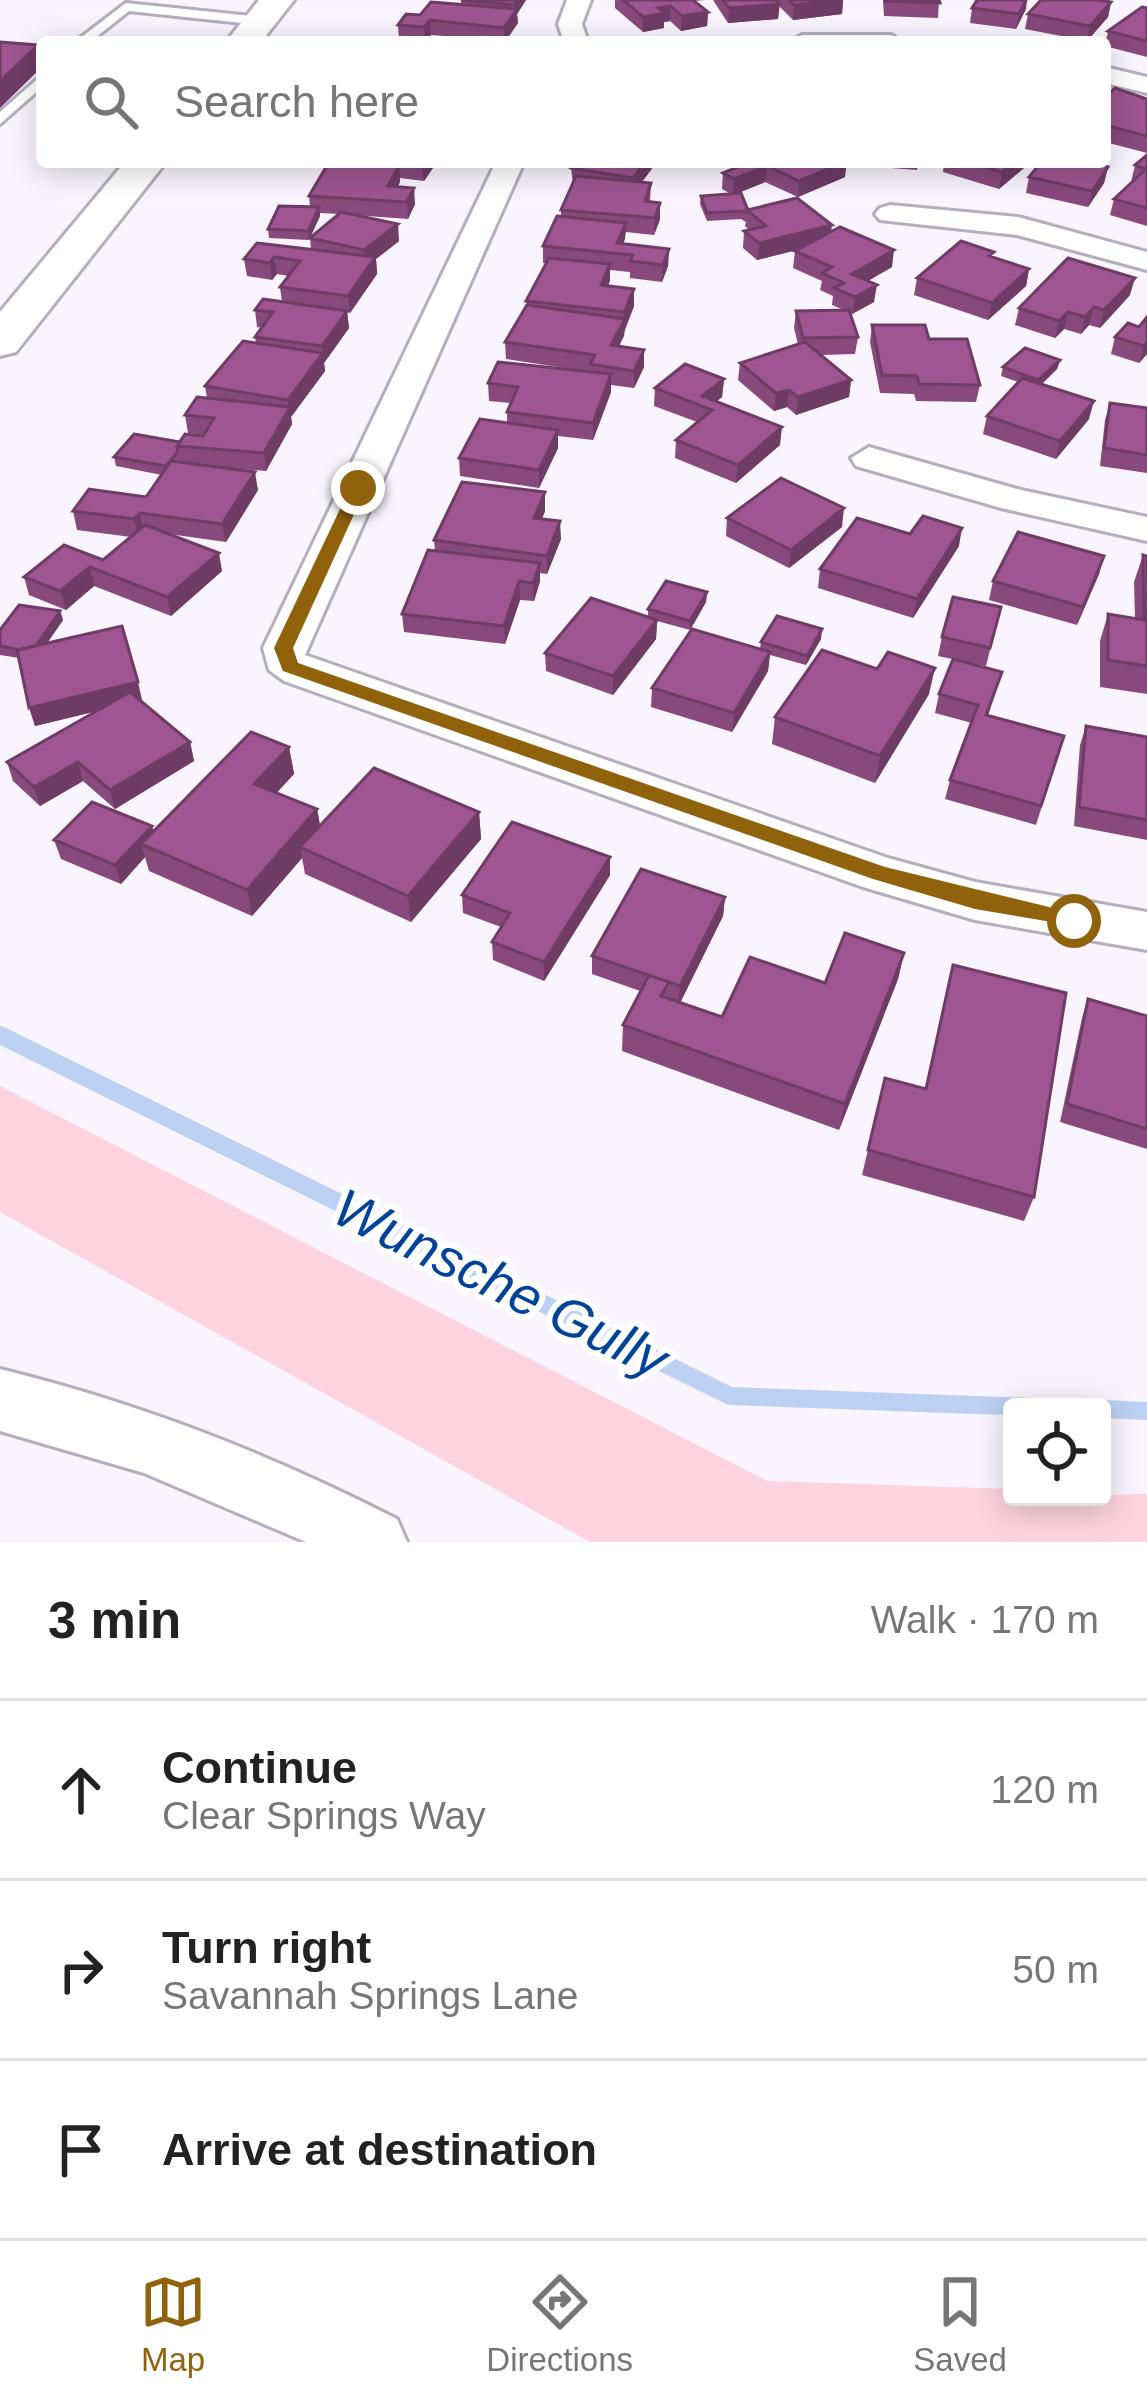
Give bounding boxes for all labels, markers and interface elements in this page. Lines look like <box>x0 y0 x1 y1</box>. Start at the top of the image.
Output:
search box <box>36 36 1111 168</box>
icon: search <box>78 69 144 135</box>
text: Search here <box>174 76 419 127</box>
route end <box>331 461 385 515</box>
route start <box>1047 894 1101 948</box>
water label: Wunsche Gully <box>325 1176 680 1391</box>
map controls <box>1003 1398 1111 1506</box>
button: locate <box>1003 1398 1111 1506</box>
text: 3 min <box>48 1592 181 1649</box>
text: Walk · 170 m <box>871 1598 1099 1641</box>
text: Continue <box>162 1742 357 1793</box>
icon: ahead <box>48 1757 114 1823</box>
text: 120 m <box>991 1768 1099 1811</box>
text: Clear Springs Way <box>162 1794 486 1837</box>
text: Turn right <box>162 1922 371 1973</box>
icon: right <box>48 1937 114 2003</box>
text: 50 m <box>1012 1948 1099 1991</box>
text: Savannah Springs Lane <box>162 1974 578 2017</box>
icon: arrive <box>48 2117 114 2183</box>
text: Arrive at destination <box>162 2124 597 2175</box>
tab: Map <box>140 2269 206 2379</box>
tab: Directions <box>486 2269 633 2379</box>
tab: Saved <box>913 2269 1007 2379</box>

